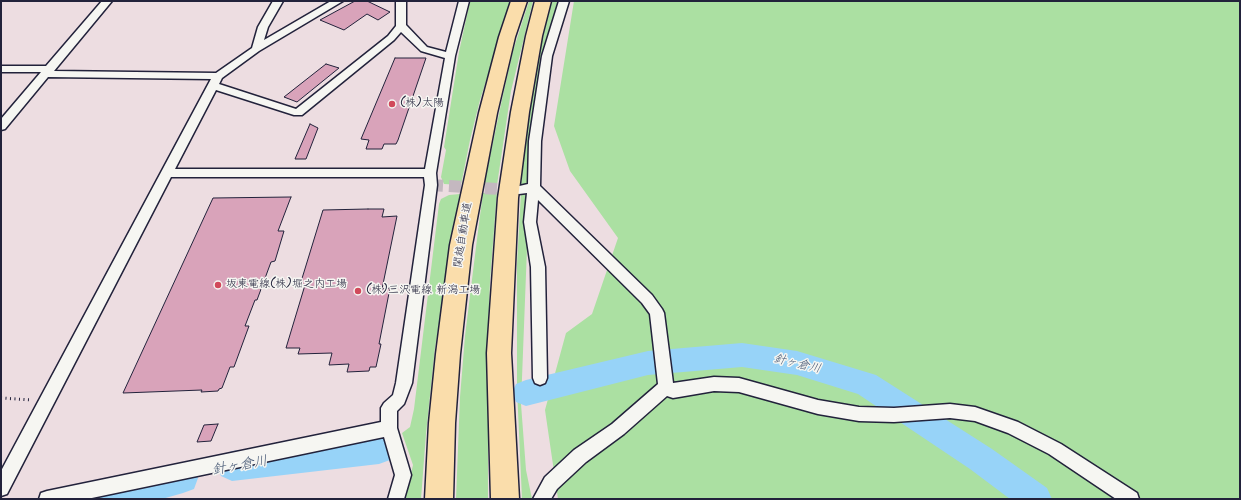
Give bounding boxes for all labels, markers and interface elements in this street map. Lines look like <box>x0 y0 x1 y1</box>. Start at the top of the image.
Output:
place label: (株)太陽 <box>400 97 444 111</box>
marker: (株)太陽 <box>387 99 397 109</box>
street label: 関越自動車道 <box>452 201 476 269</box>
place label: 坂東電線(株)堀之内工場 <box>226 278 347 292</box>
marker: 坂東電線(株)堀之内工場 <box>213 280 223 290</box>
place label: (株)三沢電線 新潟工場 <box>366 284 480 298</box>
marker: (株)三沢電線 新潟工場 <box>353 286 363 296</box>
water label: 針ヶ倉川 <box>772 353 822 377</box>
water label: 針ヶ倉川 <box>211 454 269 480</box>

